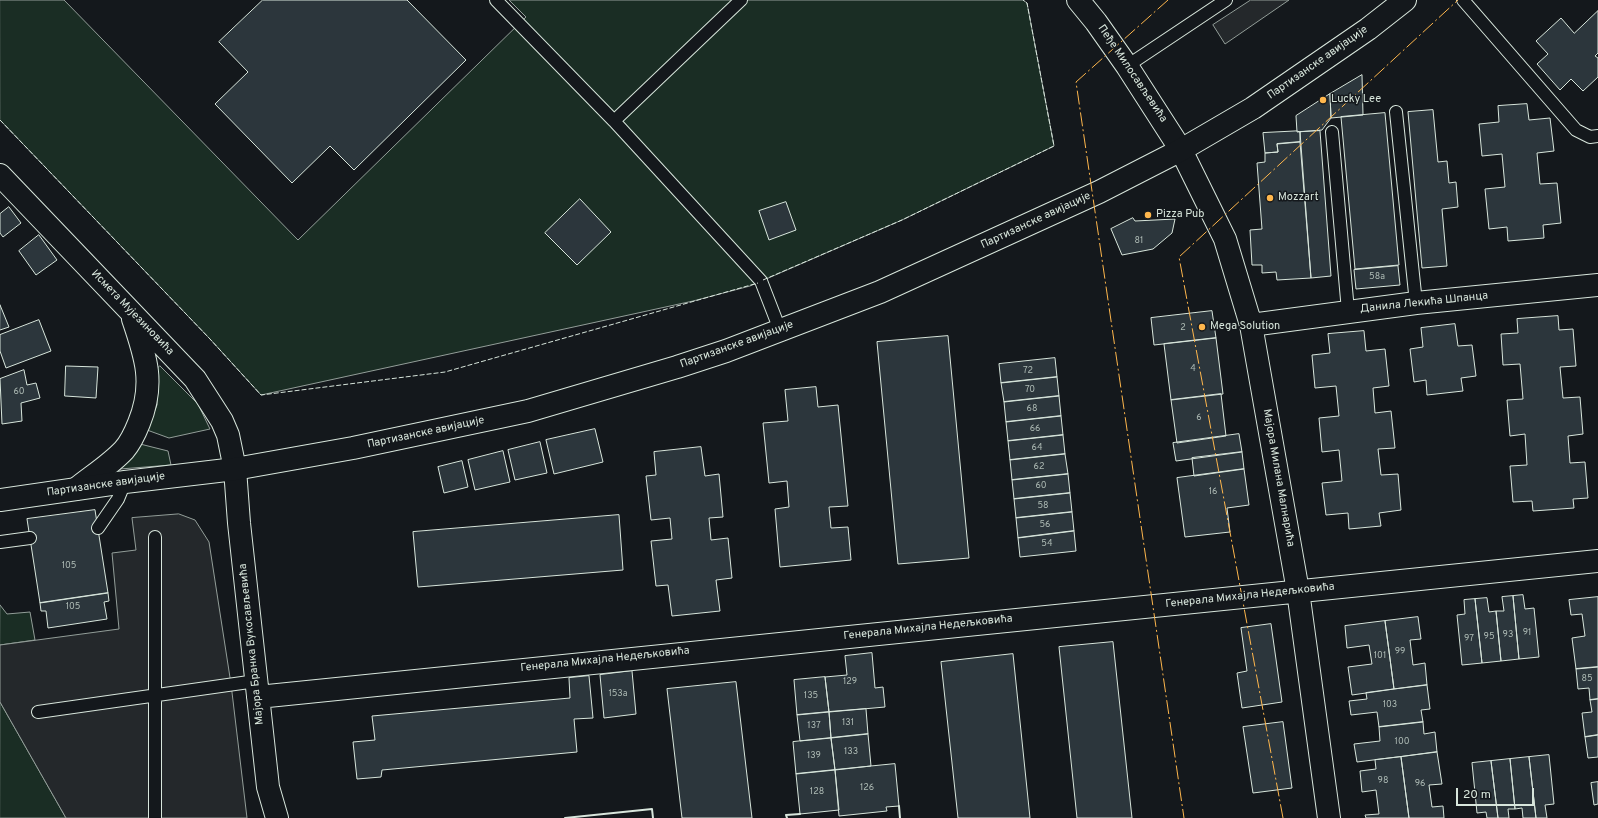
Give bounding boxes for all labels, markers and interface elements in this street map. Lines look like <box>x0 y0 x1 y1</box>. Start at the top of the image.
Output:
street label: Пеђе Милосављевића <box>1094 23 1170 125</box>
street label: Партизанске авијације <box>1265 23 1371 103</box>
place label: Lucky Lee <box>1331 93 1381 107</box>
marker: Lucky Lee <box>1318 95 1328 105</box>
street label: Партизанске авијације <box>979 190 1093 252</box>
place label: Mozzart <box>1278 191 1319 205</box>
marker: Mozzart <box>1265 193 1275 203</box>
place label: Pizza Pub <box>1156 208 1204 222</box>
marker: Pizza Pub <box>1143 210 1153 220</box>
house number: 81 <box>1135 236 1143 246</box>
street label: Исмета Мујезиновића <box>88 268 176 358</box>
house number: 58a <box>1369 272 1385 282</box>
street label: Данила Лекића Шпанца <box>1359 290 1489 316</box>
street label: Партизанске авијације <box>679 318 795 372</box>
place label: Mega Solution <box>1210 320 1280 334</box>
marker: Mega Solution <box>1197 322 1207 332</box>
house number: 2 <box>1180 323 1186 333</box>
house number: 4 <box>1190 364 1196 374</box>
house number: 72 <box>1023 366 1033 376</box>
house number: 70 <box>1025 385 1035 395</box>
house number: 60 <box>13 387 25 397</box>
house number: 68 <box>1027 404 1037 414</box>
street label: Мајора Милана Малнарића <box>1259 408 1297 548</box>
house number: 6 <box>1196 413 1202 423</box>
street label: Партизанске авијације <box>366 414 486 452</box>
house number: 66 <box>1030 424 1040 434</box>
house number: 64 <box>1032 443 1042 453</box>
house number: 62 <box>1034 462 1044 472</box>
street label: Партизанске авијације <box>46 470 166 500</box>
house number: 60 <box>1035 481 1047 491</box>
house number: 16 <box>1209 487 1217 497</box>
house number: 58 <box>1037 501 1049 511</box>
house number: 56 <box>1040 520 1050 530</box>
house number: 54 <box>1041 539 1053 549</box>
house number: 105 <box>62 561 76 571</box>
street label: Мајора Бранка Вукосављевића <box>237 563 267 725</box>
street label: Генерала Михајла Недељковића <box>1165 581 1335 611</box>
house number: 105 <box>66 602 80 612</box>
street label: Генерала Михајла Недељковића <box>843 613 1013 643</box>
house number: 91 <box>1523 628 1531 638</box>
house number: 93 <box>1503 630 1513 640</box>
house number: 95 <box>1484 632 1494 642</box>
house number: 97 <box>1464 634 1474 644</box>
street label: Генерала Михајла Недељковића <box>520 645 690 675</box>
house number: 99 <box>1395 647 1405 657</box>
house number: 101 <box>1374 651 1386 661</box>
house number: 85 <box>1581 674 1593 684</box>
house number: 129 <box>843 677 857 687</box>
house number: 153a <box>608 689 628 699</box>
house number: 135 <box>804 691 818 701</box>
house number: 103 <box>1383 700 1397 710</box>
house number: 131 <box>842 718 854 728</box>
house number: 137 <box>807 721 821 731</box>
house number: 100 <box>1395 737 1409 747</box>
house number: 133 <box>844 747 858 757</box>
house number: 139 <box>807 751 821 761</box>
house number: 98 <box>1378 776 1388 786</box>
house number: 96 <box>1415 779 1425 789</box>
scale bar <box>1458 780 1536 806</box>
house number: 126 <box>860 783 874 793</box>
house number: 128 <box>810 787 824 797</box>
text: 20 m <box>1463 787 1491 803</box>

